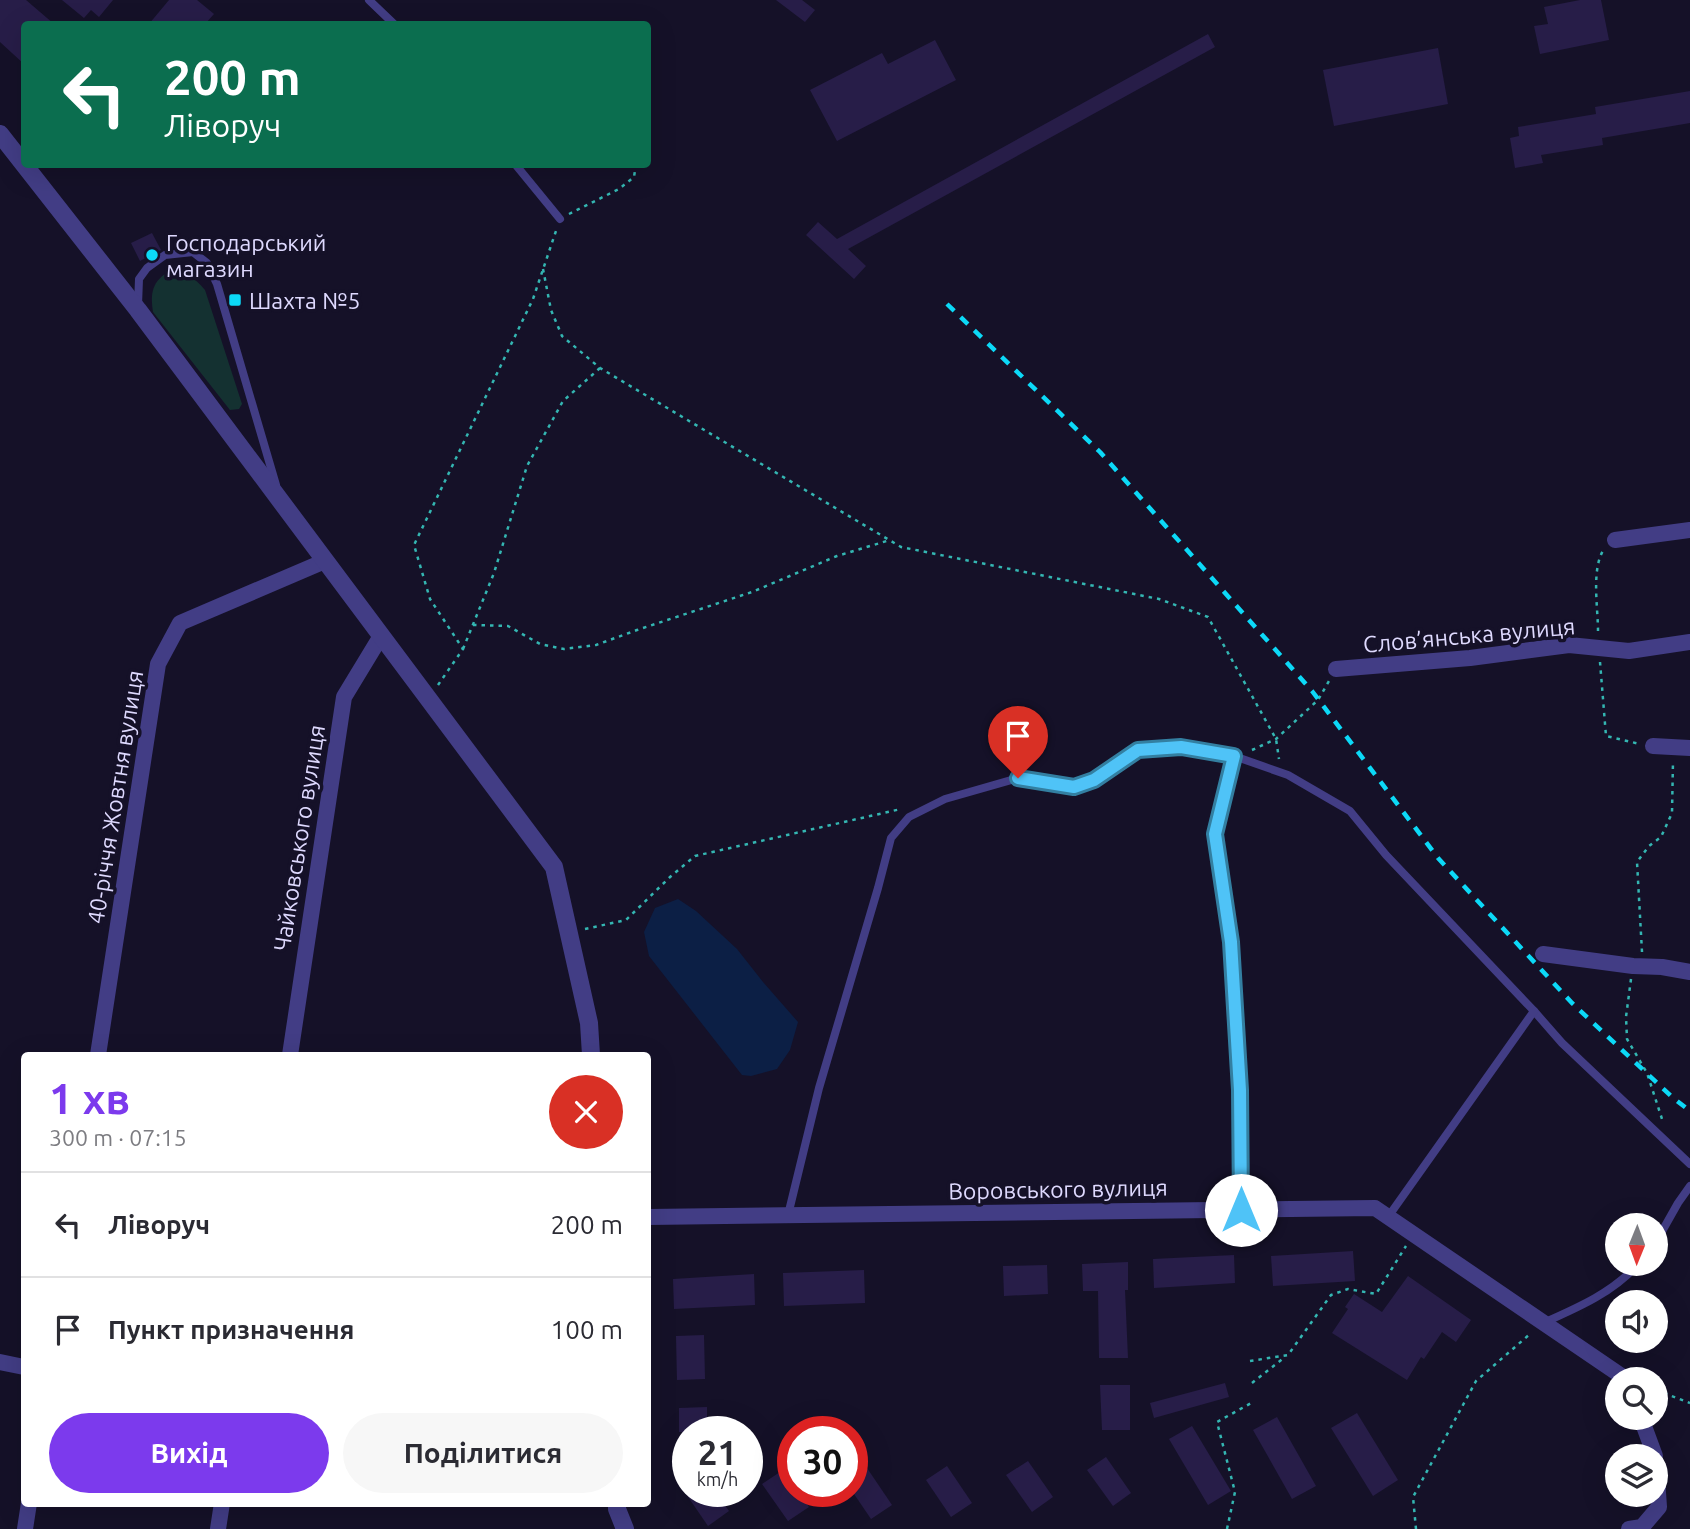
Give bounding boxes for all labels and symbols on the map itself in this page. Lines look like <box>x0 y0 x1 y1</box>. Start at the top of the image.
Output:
place label: Господарський магазин <box>166 230 326 281</box>
marker: Господарський магазин <box>144 247 160 263</box>
place label: Шахта №5 <box>249 288 360 313</box>
marker: Шахта №5 <box>227 292 243 308</box>
street label: Слов’янська вулиця <box>1362 613 1576 657</box>
street label: 40-річчя Жовтня вулиця <box>83 668 147 926</box>
pin <box>988 706 1048 778</box>
street label: Чайковського вулиця <box>269 723 329 953</box>
position arrow <box>1204 1173 1278 1247</box>
street label: Воровського вулиця <box>948 1175 1168 1203</box>
north arrow <box>1605 1213 1668 1276</box>
speed limit sign: 30 <box>777 1416 868 1507</box>

